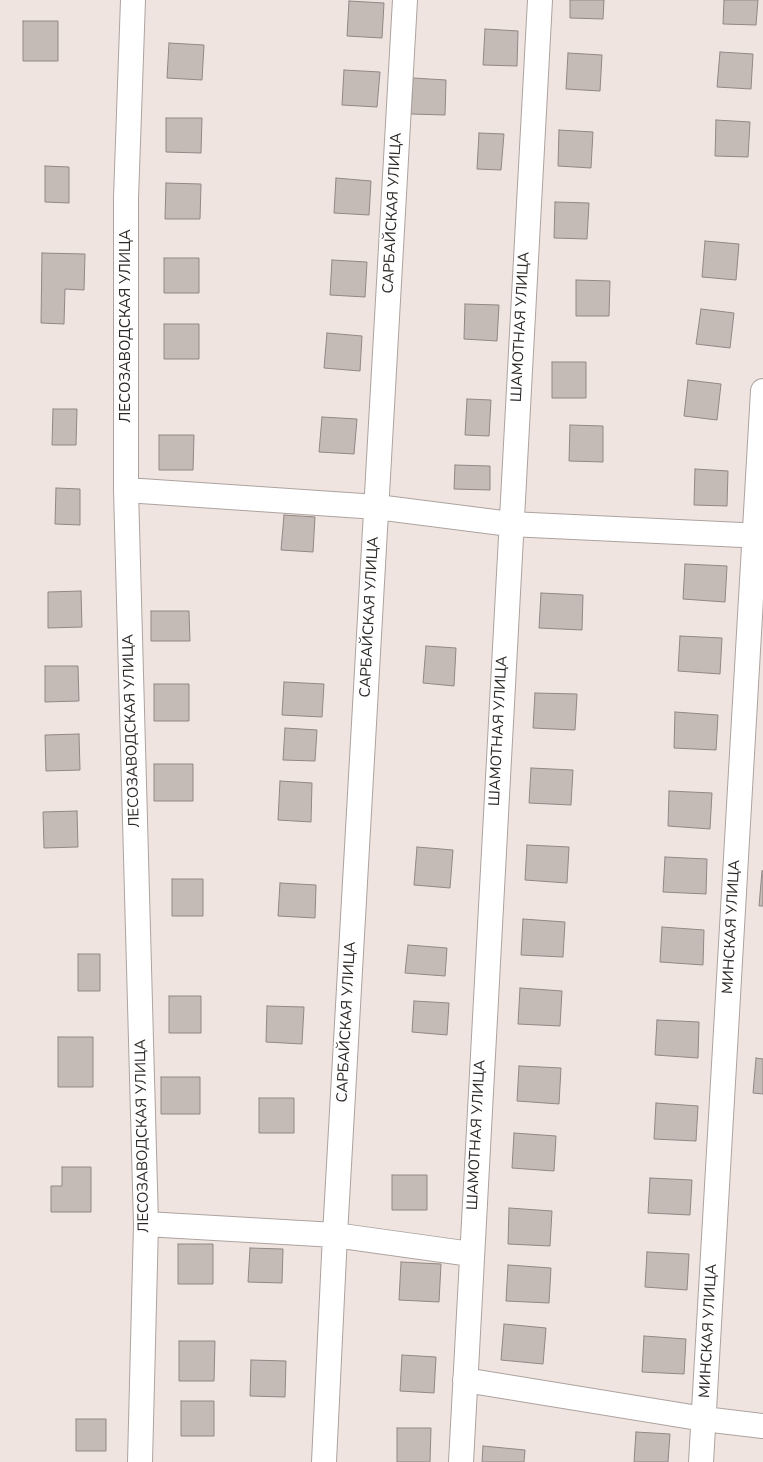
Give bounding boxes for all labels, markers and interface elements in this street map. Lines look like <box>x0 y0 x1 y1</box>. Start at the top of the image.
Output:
street label: САРБАЙСКАЯ УЛИЦА <box>380 132 406 294</box>
street label: ЛЕСОЗАВОДСКАЯ УЛИЦА <box>117 229 135 423</box>
street label: ШАМОТНАЯ УЛИЦА <box>508 251 534 403</box>
street label: САРБАЙСКАЯ УЛИЦА <box>357 536 383 698</box>
street label: ЛЕСОЗАВОДСКАЯ УЛИЦА <box>120 634 144 828</box>
street label: ШАМОТНАЯ УЛИЦА <box>486 655 512 807</box>
street label: МИНСКАЯ УЛИЦА <box>719 859 745 995</box>
street label: САРБАЙСКАЯ УЛИЦА <box>334 941 360 1103</box>
street label: ЛЕСОЗАВОДСКАЯ УЛИЦА <box>132 1039 154 1233</box>
street label: ШАМОТНАЯ УЛИЦА <box>464 1059 490 1211</box>
street label: МИНСКАЯ УЛИЦА <box>696 1263 722 1399</box>

